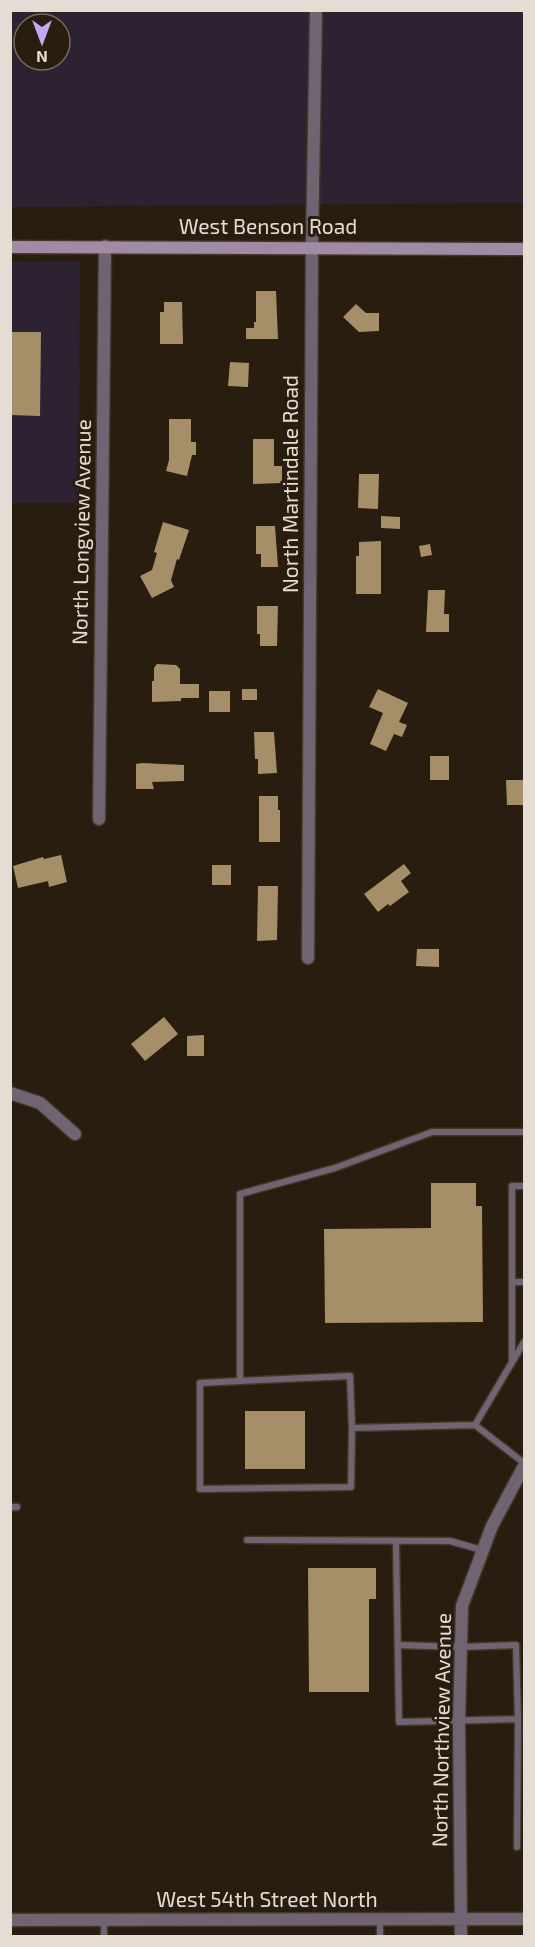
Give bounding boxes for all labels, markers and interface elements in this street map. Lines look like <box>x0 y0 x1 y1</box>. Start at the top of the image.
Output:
north arrow <box>12 12 72 72</box>
text: N <box>36 48 48 67</box>
street label: West Benson Road <box>179 213 357 238</box>
street label: North Martindale Road <box>277 375 302 593</box>
street label: North Longview Avenue <box>66 419 95 645</box>
street label: North Northview Avenue <box>426 1613 455 1847</box>
street label: West 54th Street North <box>156 1886 378 1911</box>

